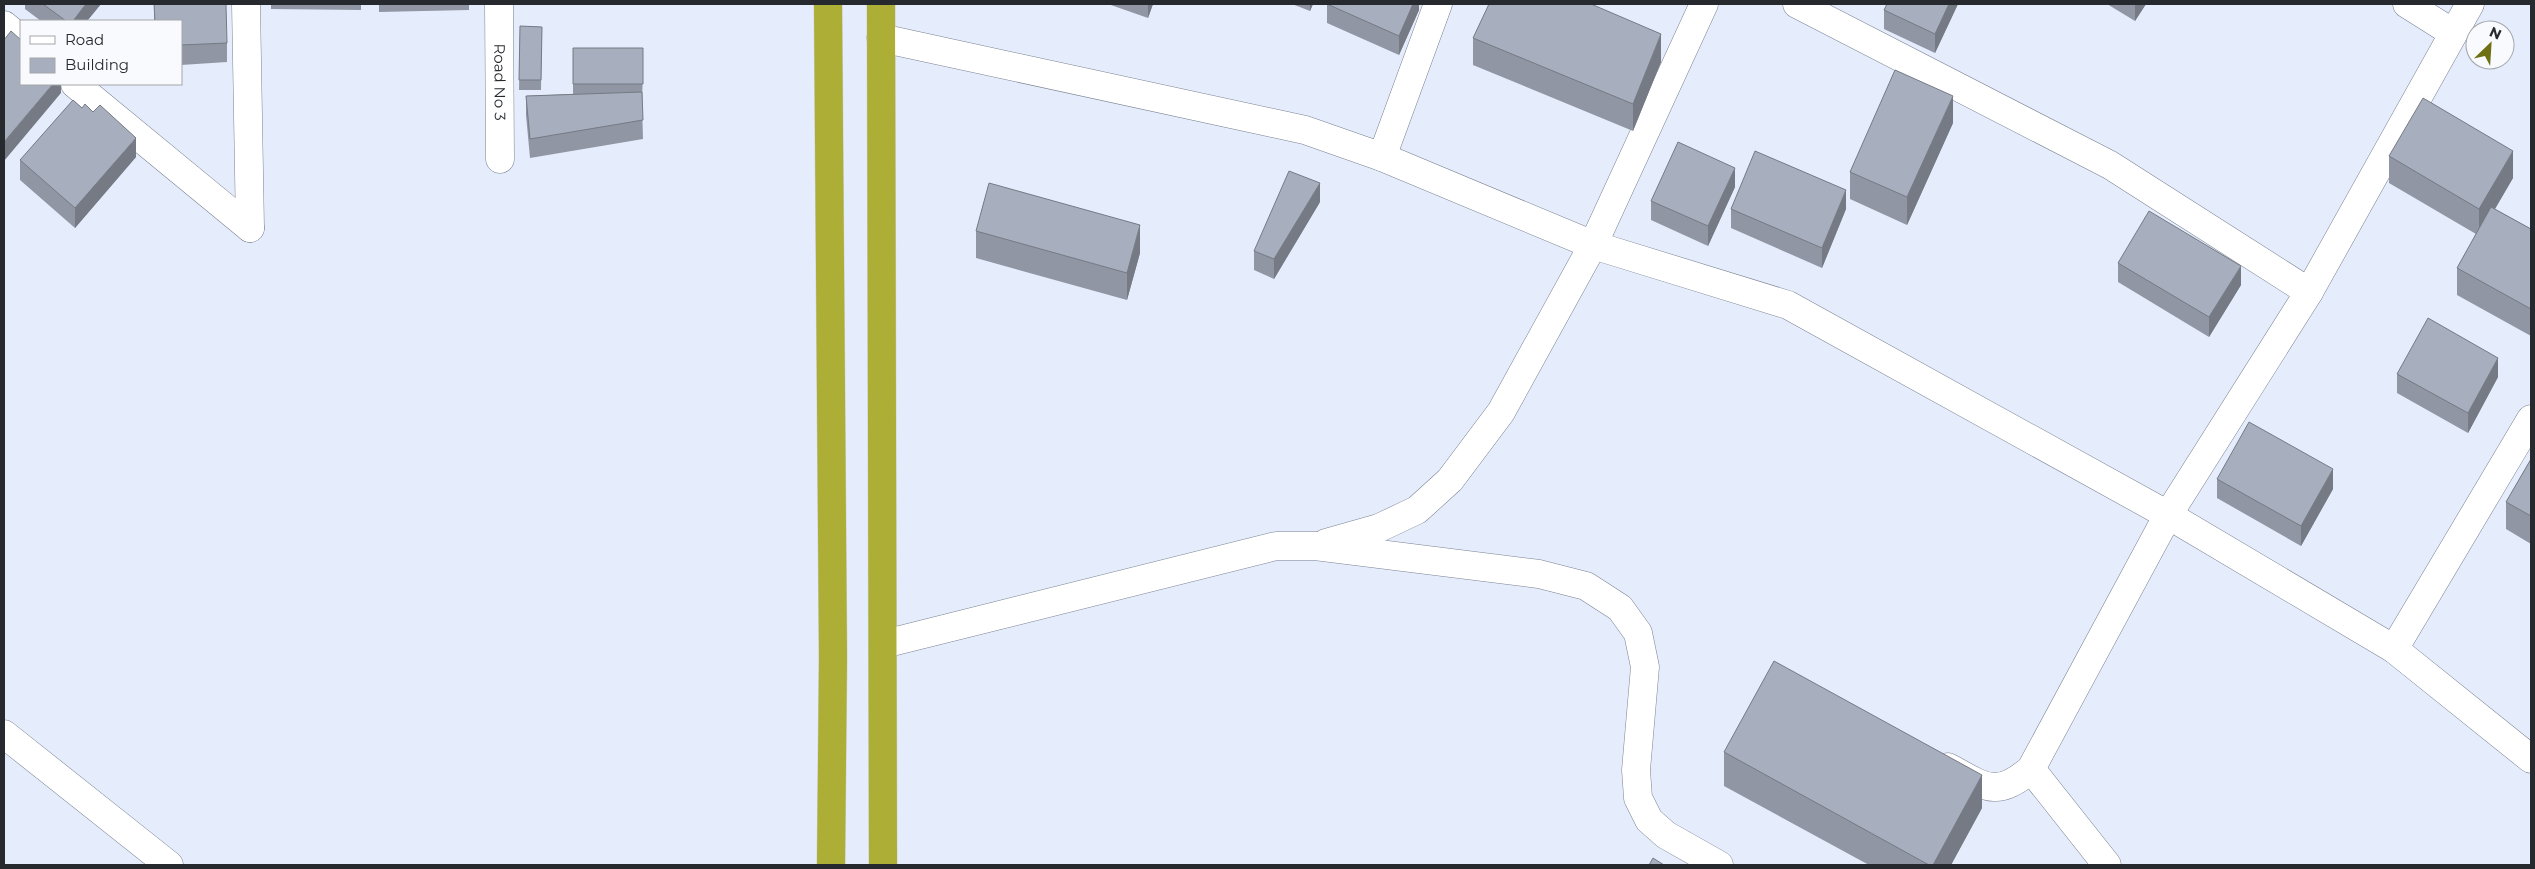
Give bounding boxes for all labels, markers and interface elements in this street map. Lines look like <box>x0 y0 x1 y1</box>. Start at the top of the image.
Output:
legend <box>20 20 182 85</box>
north arrow <box>2465 20 2515 70</box>
text: N <box>2487 23 2504 44</box>
text: Road <box>65 30 104 49</box>
street label: Road No 3 <box>490 43 510 121</box>
text: Building <box>65 55 129 74</box>

